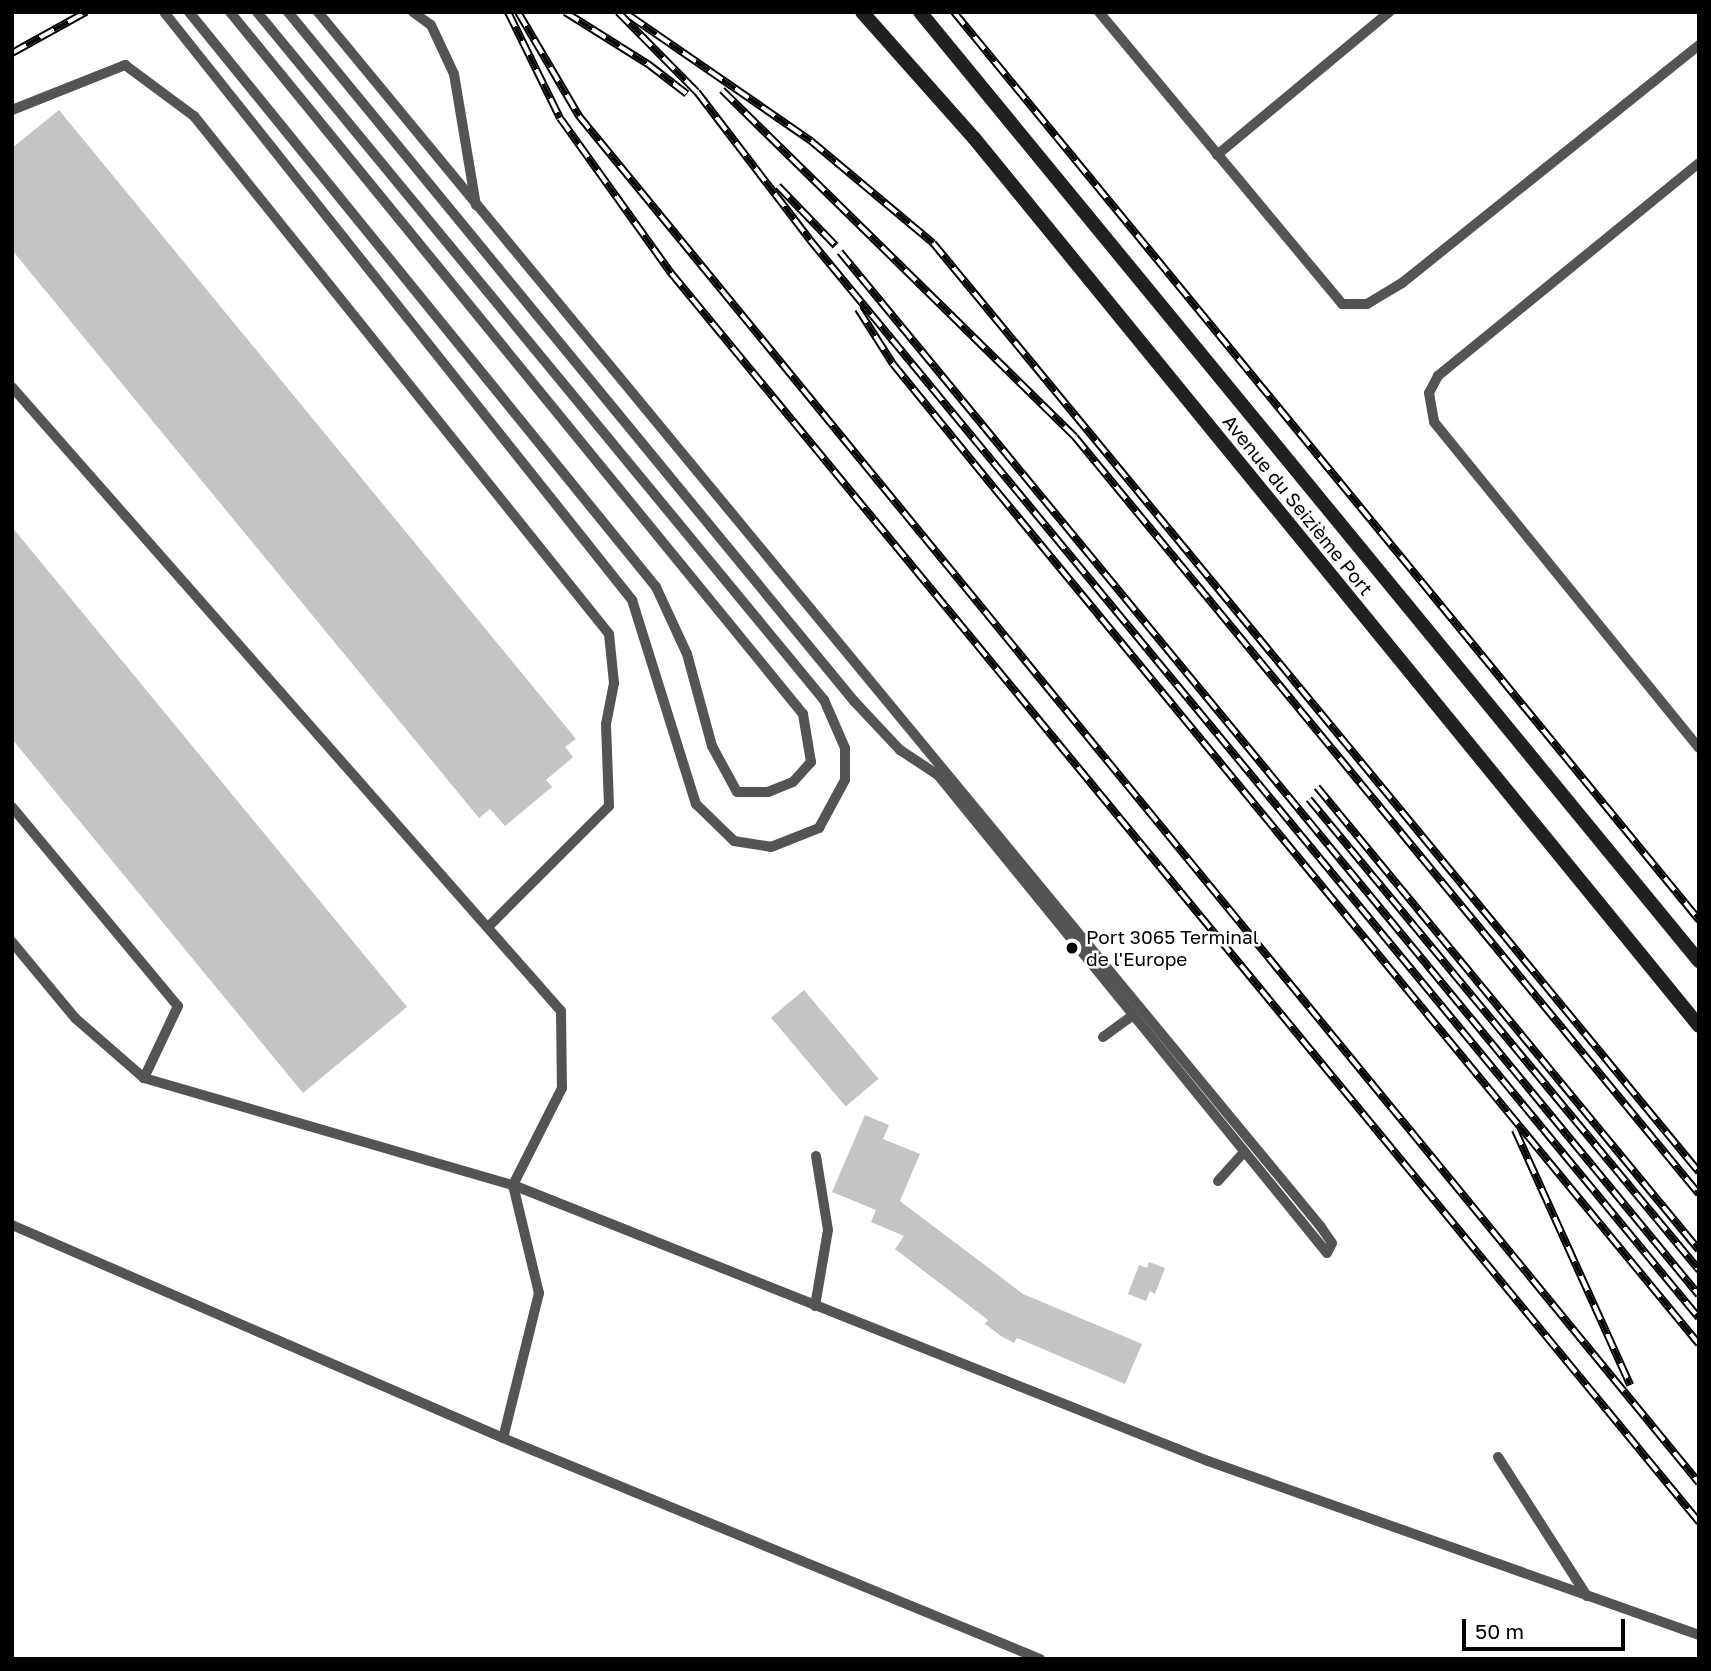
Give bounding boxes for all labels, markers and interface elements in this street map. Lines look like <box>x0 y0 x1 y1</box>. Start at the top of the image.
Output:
street label: Avenue du Seizième Port <box>1218 410 1378 600</box>
place label: Port 3065 Terminal de l'Europe <box>1086 926 1259 970</box>
marker: Port 3065 Terminal de l'Europe <box>1064 940 1080 956</box>
scale bar <box>1466 1604 1629 1648</box>
text: 50 m <box>1475 1618 1524 1644</box>

